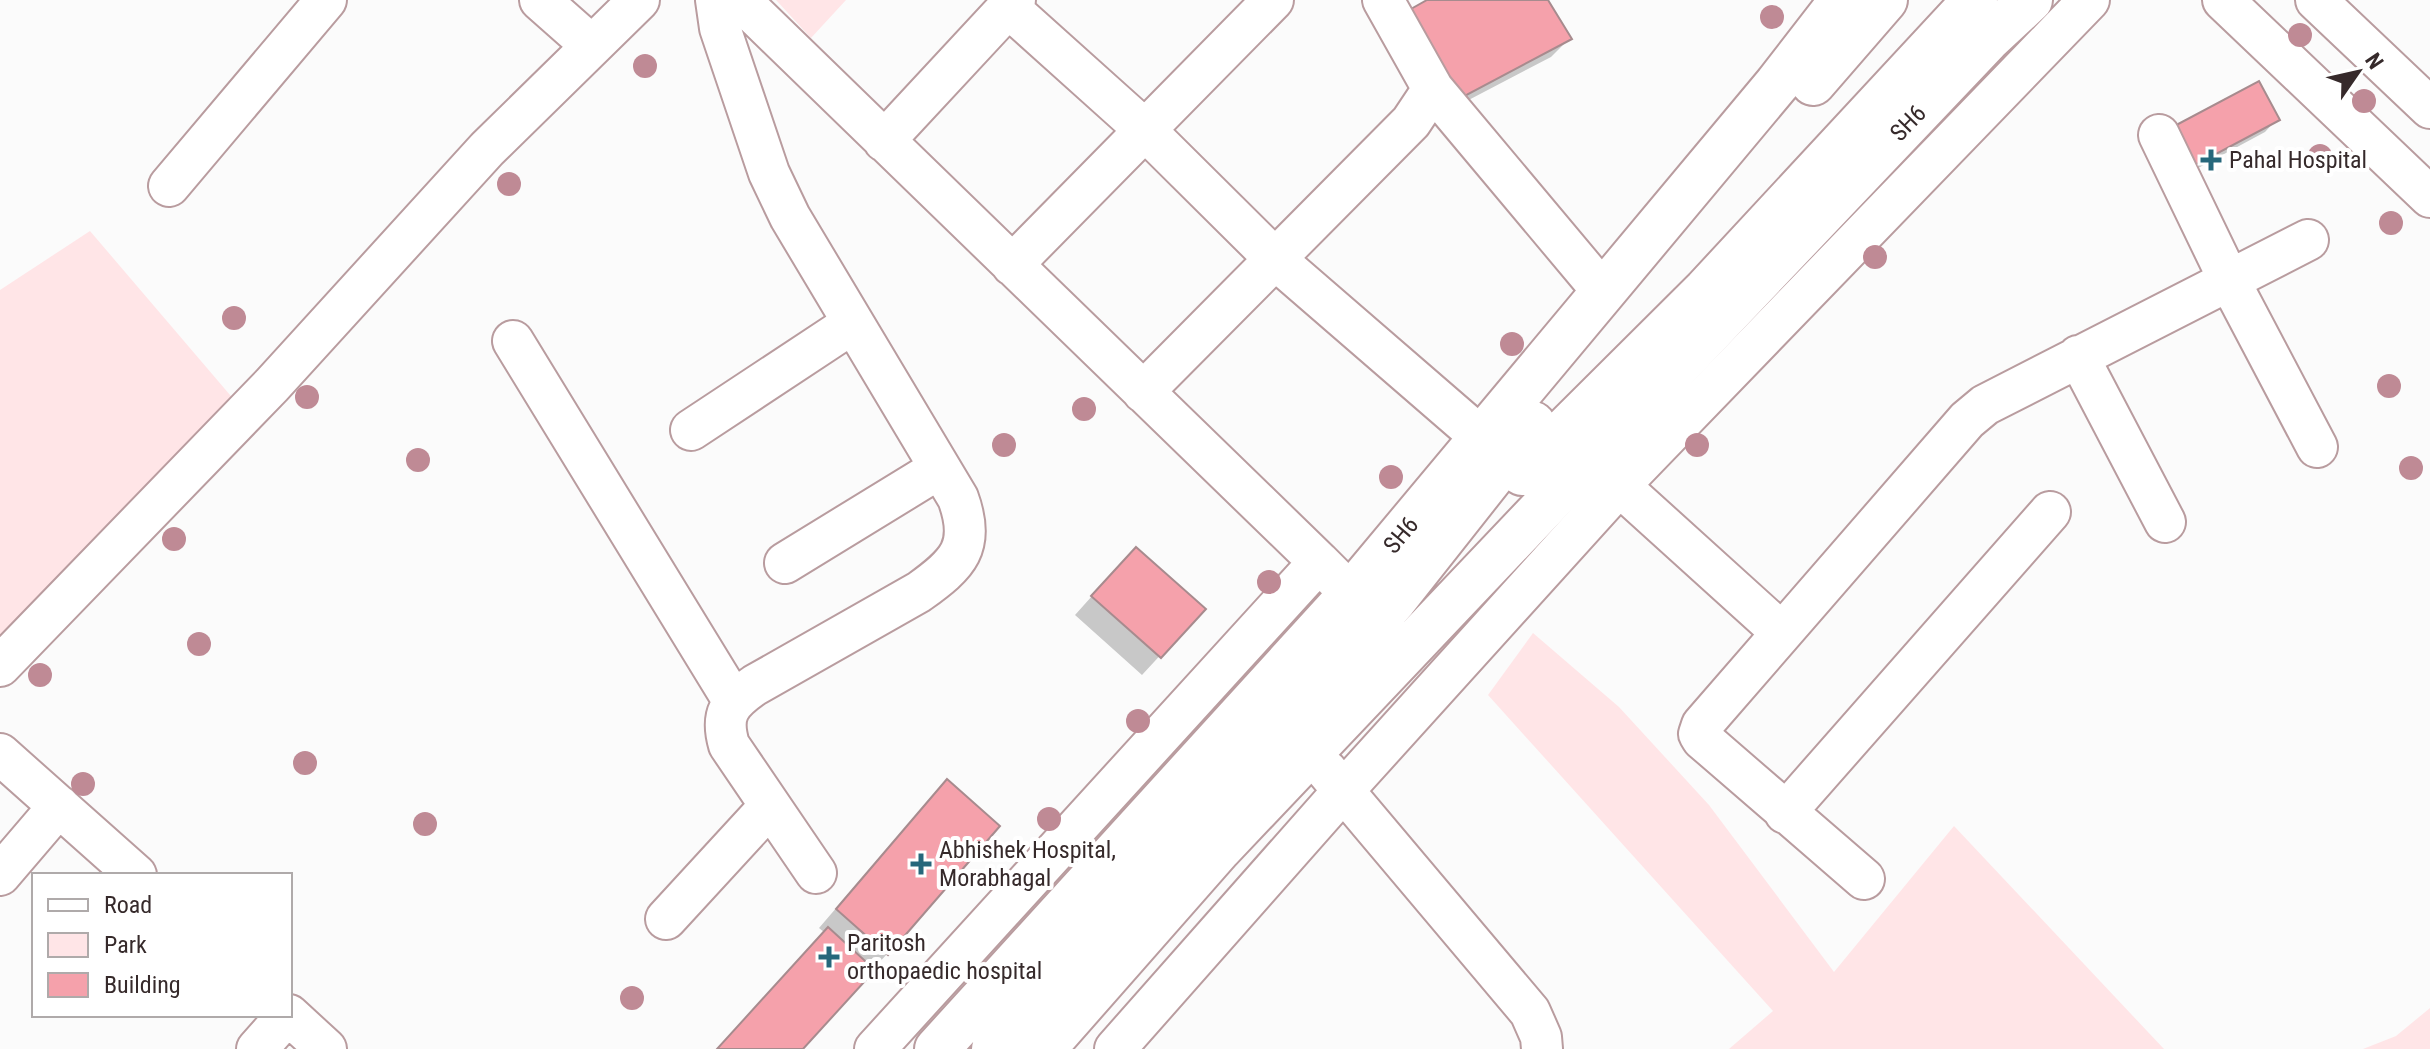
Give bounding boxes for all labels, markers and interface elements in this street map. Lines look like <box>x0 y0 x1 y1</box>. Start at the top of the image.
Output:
north arrow <box>2318 32 2398 112</box>
text: N <box>2360 49 2388 74</box>
street label: SH6 <box>1884 99 1932 147</box>
place label: Pahal Hospital <box>2229 146 2367 174</box>
marker: Pahal Hospital <box>2200 149 2222 171</box>
street label: SH6 <box>1378 511 1424 559</box>
place label: Abhishek Hospital, Morabhagal <box>939 836 1116 892</box>
marker: Abhishek Hospital, Morabhagal <box>910 853 932 875</box>
legend <box>32 873 292 1017</box>
text: Road <box>104 891 152 919</box>
place label: Paritosh orthopaedic hospital <box>847 929 1042 985</box>
text: Park <box>104 931 147 959</box>
marker: Paritosh orthopaedic hospital <box>818 946 840 968</box>
text: Building <box>104 971 181 999</box>

